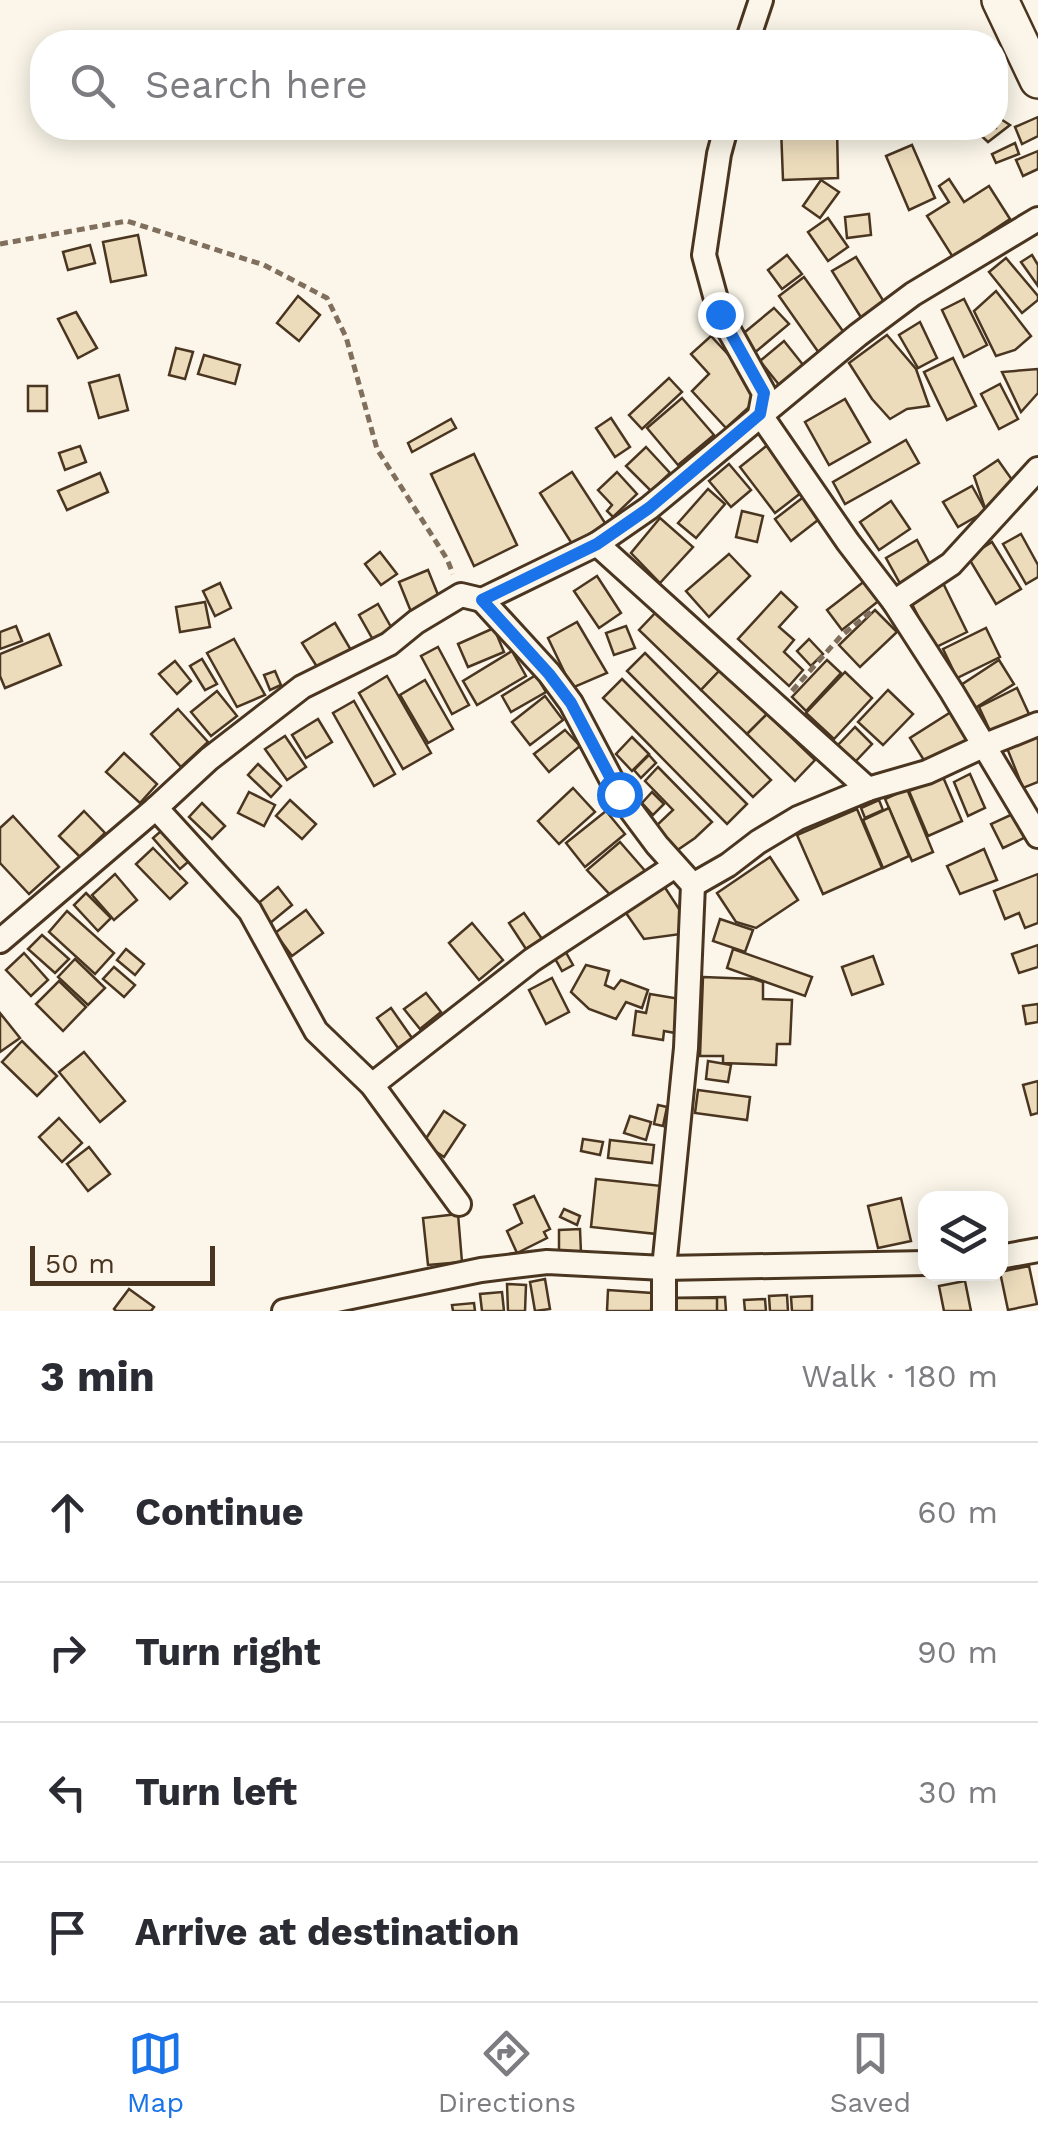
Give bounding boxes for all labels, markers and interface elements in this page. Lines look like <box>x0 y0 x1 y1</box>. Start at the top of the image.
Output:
search box <box>30 30 1008 140</box>
icon: search <box>65 58 120 113</box>
text: Search here <box>145 63 368 107</box>
route end <box>698 292 744 338</box>
route start <box>597 772 643 818</box>
map controls <box>918 1191 1008 1281</box>
button: layers <box>918 1191 1008 1281</box>
scale bar <box>30 1241 215 1286</box>
text: 50 m <box>45 1247 115 1280</box>
text: 3 min <box>40 1352 155 1401</box>
text: Walk · 180 m <box>801 1357 998 1395</box>
icon: ahead <box>40 1485 95 1540</box>
text: Continue <box>135 1490 304 1534</box>
text: 60 m <box>917 1493 998 1531</box>
icon: right <box>40 1625 95 1680</box>
text: Turn right <box>135 1630 321 1674</box>
text: 90 m <box>917 1633 998 1671</box>
icon: left <box>40 1765 95 1820</box>
text: Turn left <box>135 1770 297 1814</box>
text: 30 m <box>918 1773 998 1811</box>
icon: arrive <box>40 1905 95 1960</box>
text: Arrive at destination <box>135 1910 520 1954</box>
tab: Map <box>127 2026 184 2119</box>
tab: Directions <box>438 2026 576 2119</box>
tab: Saved <box>830 2026 911 2119</box>

